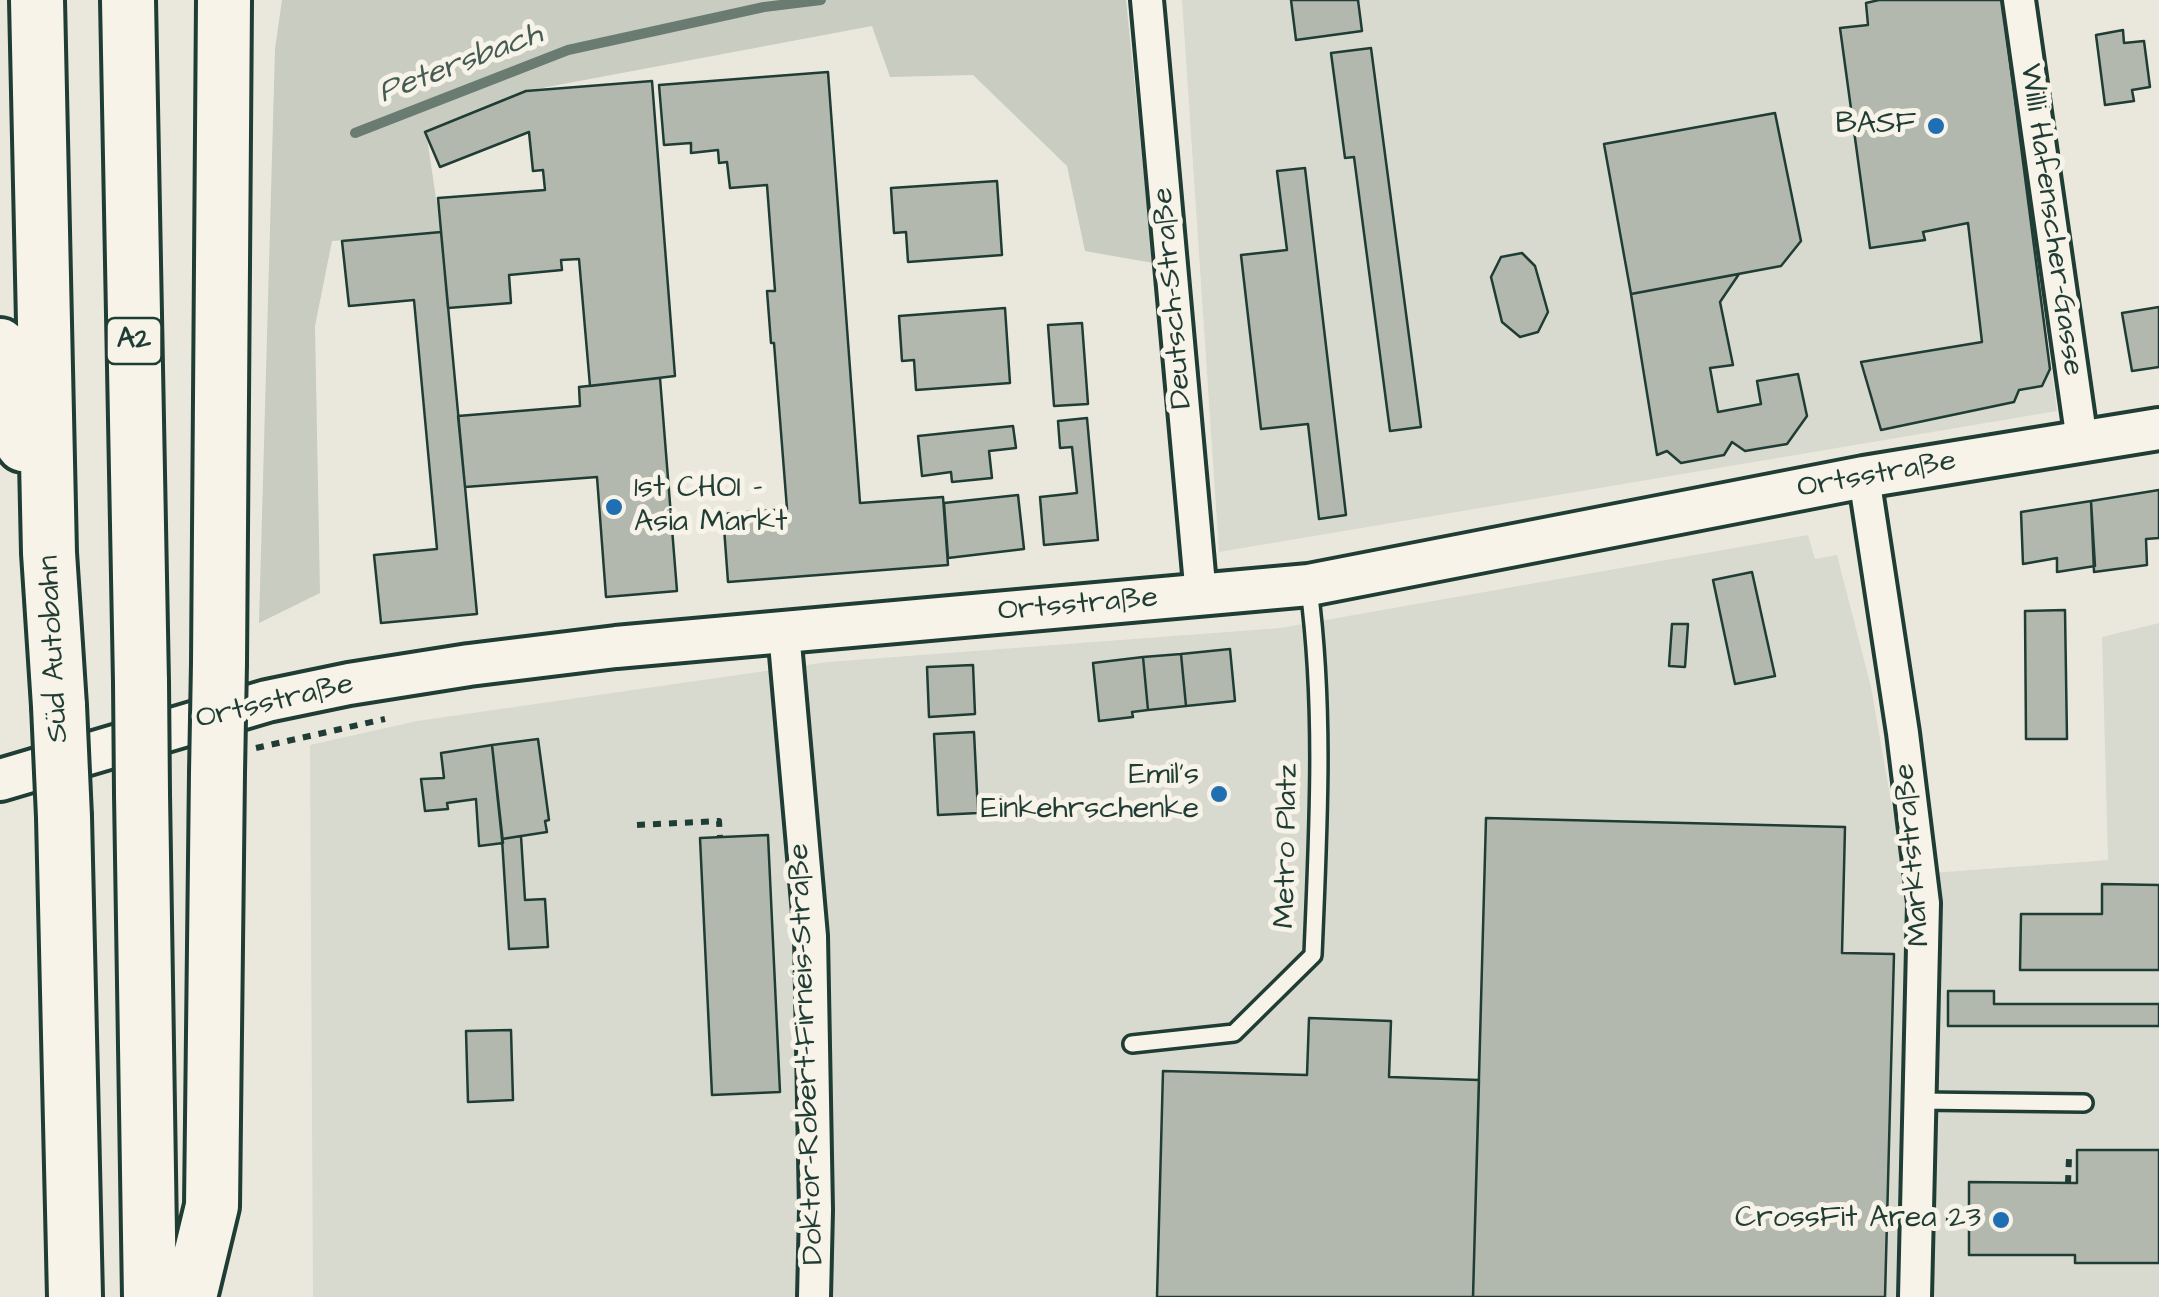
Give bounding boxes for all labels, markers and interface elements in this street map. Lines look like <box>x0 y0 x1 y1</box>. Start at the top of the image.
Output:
water label: Petersbach <box>374 16 548 114</box>
street label: Willi Hafenscher-Gasse <box>2010 62 2090 378</box>
place label: BASF <box>1835 108 1916 144</box>
marker: BASF <box>1925 115 1947 137</box>
street label: Deutsch-Straße <box>1146 186 1202 410</box>
road number: A2 <box>106 318 162 364</box>
street label: Ortsstraße <box>1795 444 1959 508</box>
place label: 1st CHOI - Asia Markt <box>634 472 787 542</box>
marker: 1st CHOI - Asia Markt <box>603 496 625 518</box>
street label: Süd Autobahn <box>32 555 78 743</box>
street label: Ortsstraße <box>997 581 1159 631</box>
street label: Ortsstraße <box>193 667 357 739</box>
place label: Emil's Einkehrschenke <box>981 759 1199 830</box>
street label: Marktstraße <box>1888 762 1940 948</box>
street label: Metro Platz <box>1269 763 1307 929</box>
marker: Emil's Einkehrschenke <box>1208 783 1230 805</box>
street label: Doktor-Robert-Firneis-Straße <box>783 843 833 1265</box>
place label: CrossFit Area 23 <box>1735 1202 1981 1238</box>
marker: CrossFit Area 23 <box>1990 1209 2012 1231</box>

